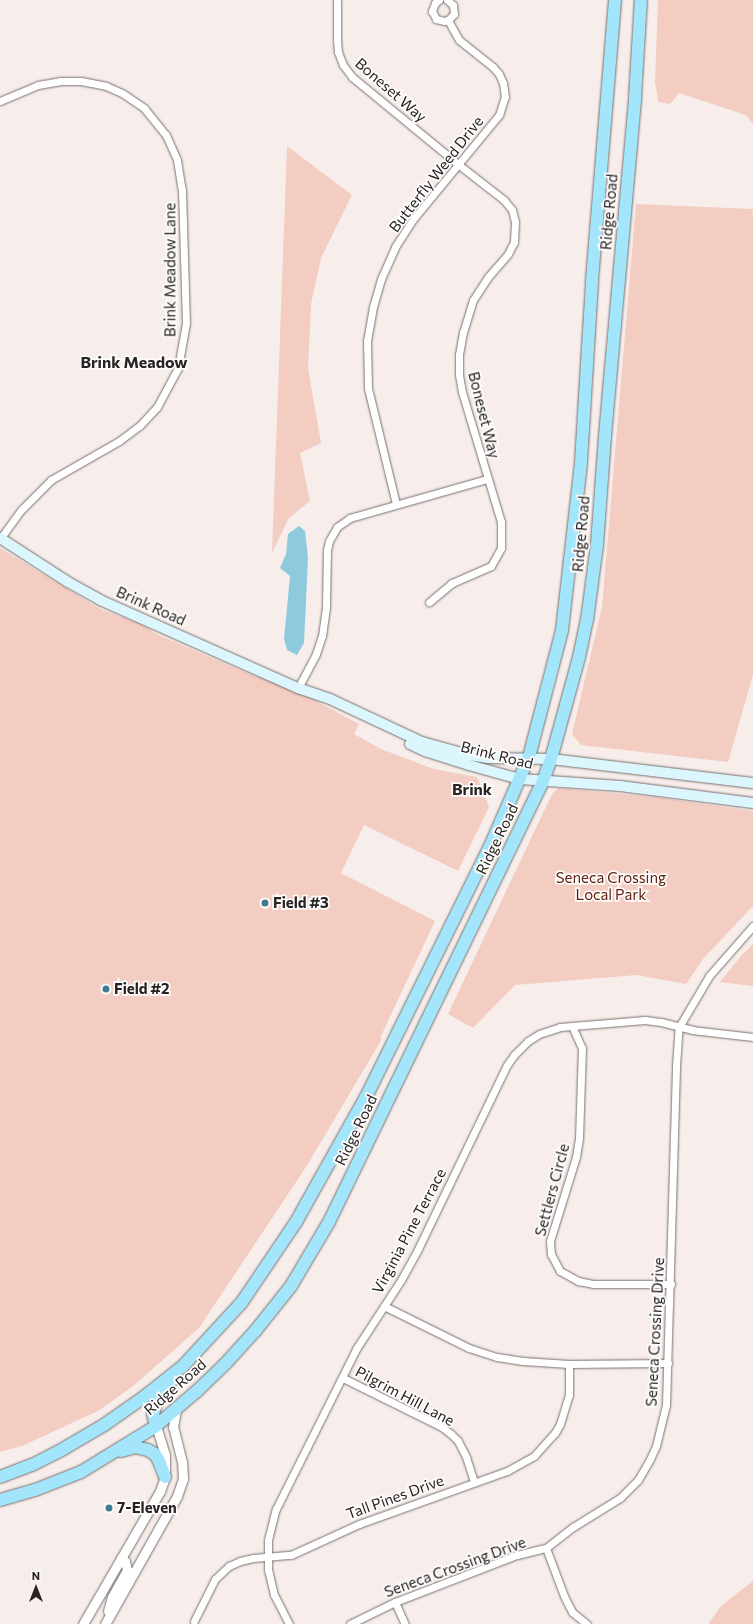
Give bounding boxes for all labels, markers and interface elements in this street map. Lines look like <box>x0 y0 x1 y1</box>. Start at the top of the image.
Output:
street label: Boneset Way <box>352 54 430 126</box>
street label: Butterfly Weed Drive <box>385 112 487 236</box>
street label: Ridge Road <box>597 173 621 251</box>
street label: Brink Meadow Lane <box>161 203 179 337</box>
district label: Brink Meadow <box>80 352 188 372</box>
street label: Boneset Way <box>465 370 503 460</box>
street label: Ridge Road <box>569 495 593 573</box>
street label: Brink Road <box>113 583 189 629</box>
street label: Brink Road <box>459 737 535 773</box>
district label: Brink <box>452 779 492 799</box>
street label: Ridge Road <box>472 801 522 877</box>
park label: Seneca Crossing Local Park <box>556 868 666 903</box>
place label: Field #3 <box>273 894 329 912</box>
marker: Field #3 <box>260 898 270 908</box>
place label: Field #2 <box>114 980 169 998</box>
marker: Field #2 <box>101 984 111 994</box>
street label: Ridge Road <box>331 1092 381 1168</box>
street label: Settlers Circle <box>531 1142 573 1238</box>
street label: Virginia Pine Terrace <box>368 1165 450 1297</box>
street label: Seneca Crossing Drive <box>642 1257 668 1407</box>
street label: Ridge Road <box>140 1355 210 1419</box>
street label: Pilgrim Hill Lane <box>352 1362 458 1430</box>
street label: Tall Pines Drive <box>344 1471 446 1523</box>
place label: 7-Eleven <box>117 1499 177 1517</box>
marker: 7-Eleven <box>104 1503 114 1513</box>
street label: Seneca Crossing Drive <box>382 1533 528 1601</box>
north arrow <box>16 1568 56 1608</box>
text: N <box>32 1569 40 1582</box>

